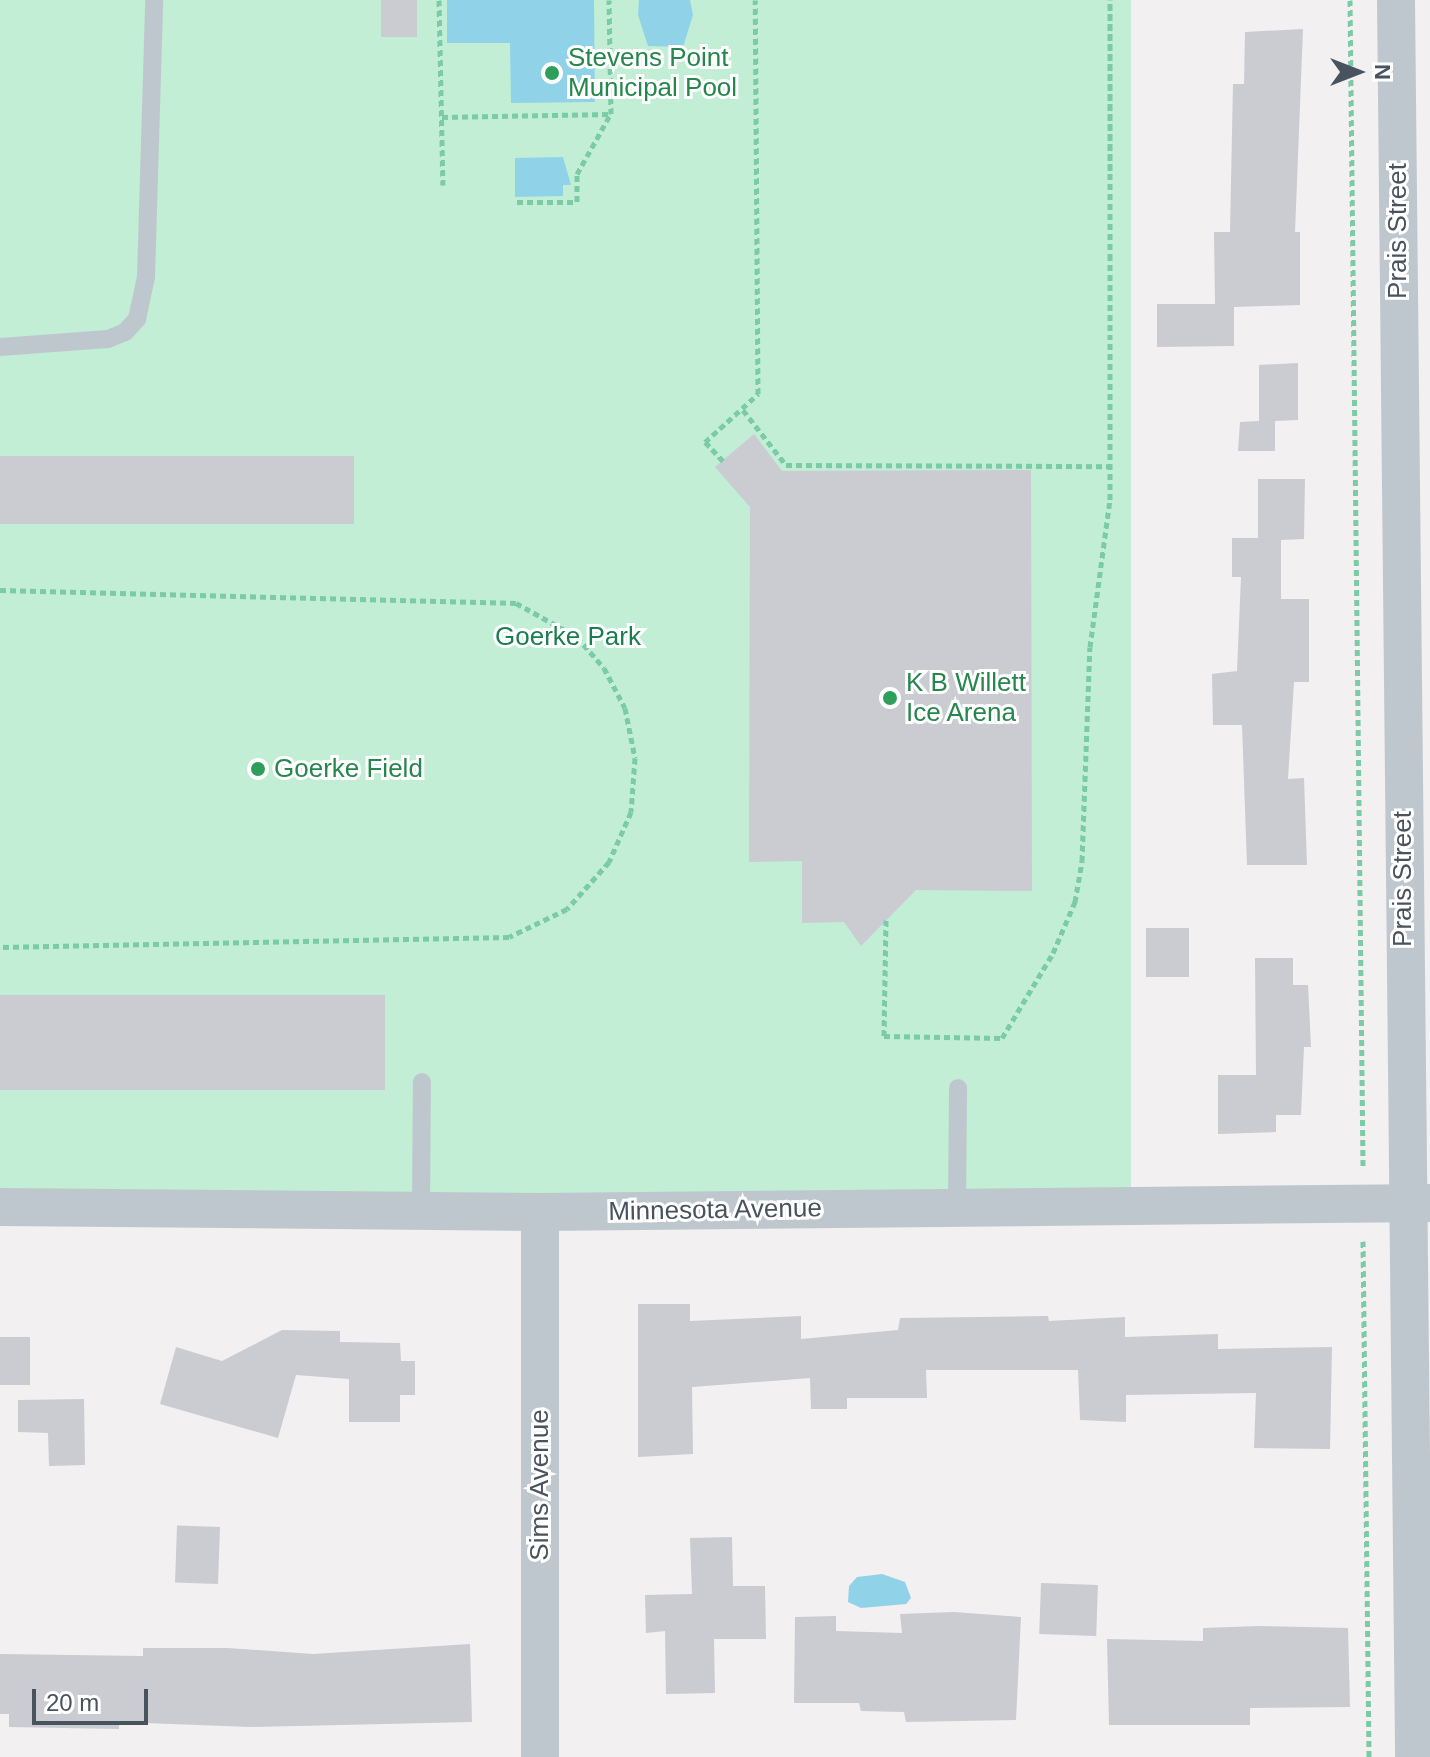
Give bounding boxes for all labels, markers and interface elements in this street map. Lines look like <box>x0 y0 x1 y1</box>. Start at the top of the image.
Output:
north arrow <box>1318 32 1398 112</box>
place label: Stevens Point Municipal Pool <box>568 42 737 104</box>
marker: Stevens Point Municipal Pool <box>543 64 561 82</box>
text: N <box>1370 64 1395 80</box>
street label: Prais Street <box>1382 163 1414 299</box>
park label: Goerke Park <box>495 621 641 653</box>
place label: K B Willett Ice Arena <box>906 667 1026 728</box>
marker: K B Willett Ice Arena <box>881 689 899 707</box>
place label: Goerke Field <box>274 753 423 785</box>
marker: Goerke Field <box>249 760 267 778</box>
street label: Prais Street <box>1387 811 1419 947</box>
street label: Minnesota Avenue <box>607 1193 823 1227</box>
street label: Sims Avenue <box>524 1409 556 1561</box>
scale bar <box>36 1673 152 1723</box>
text: 20 m <box>46 1689 99 1716</box>

